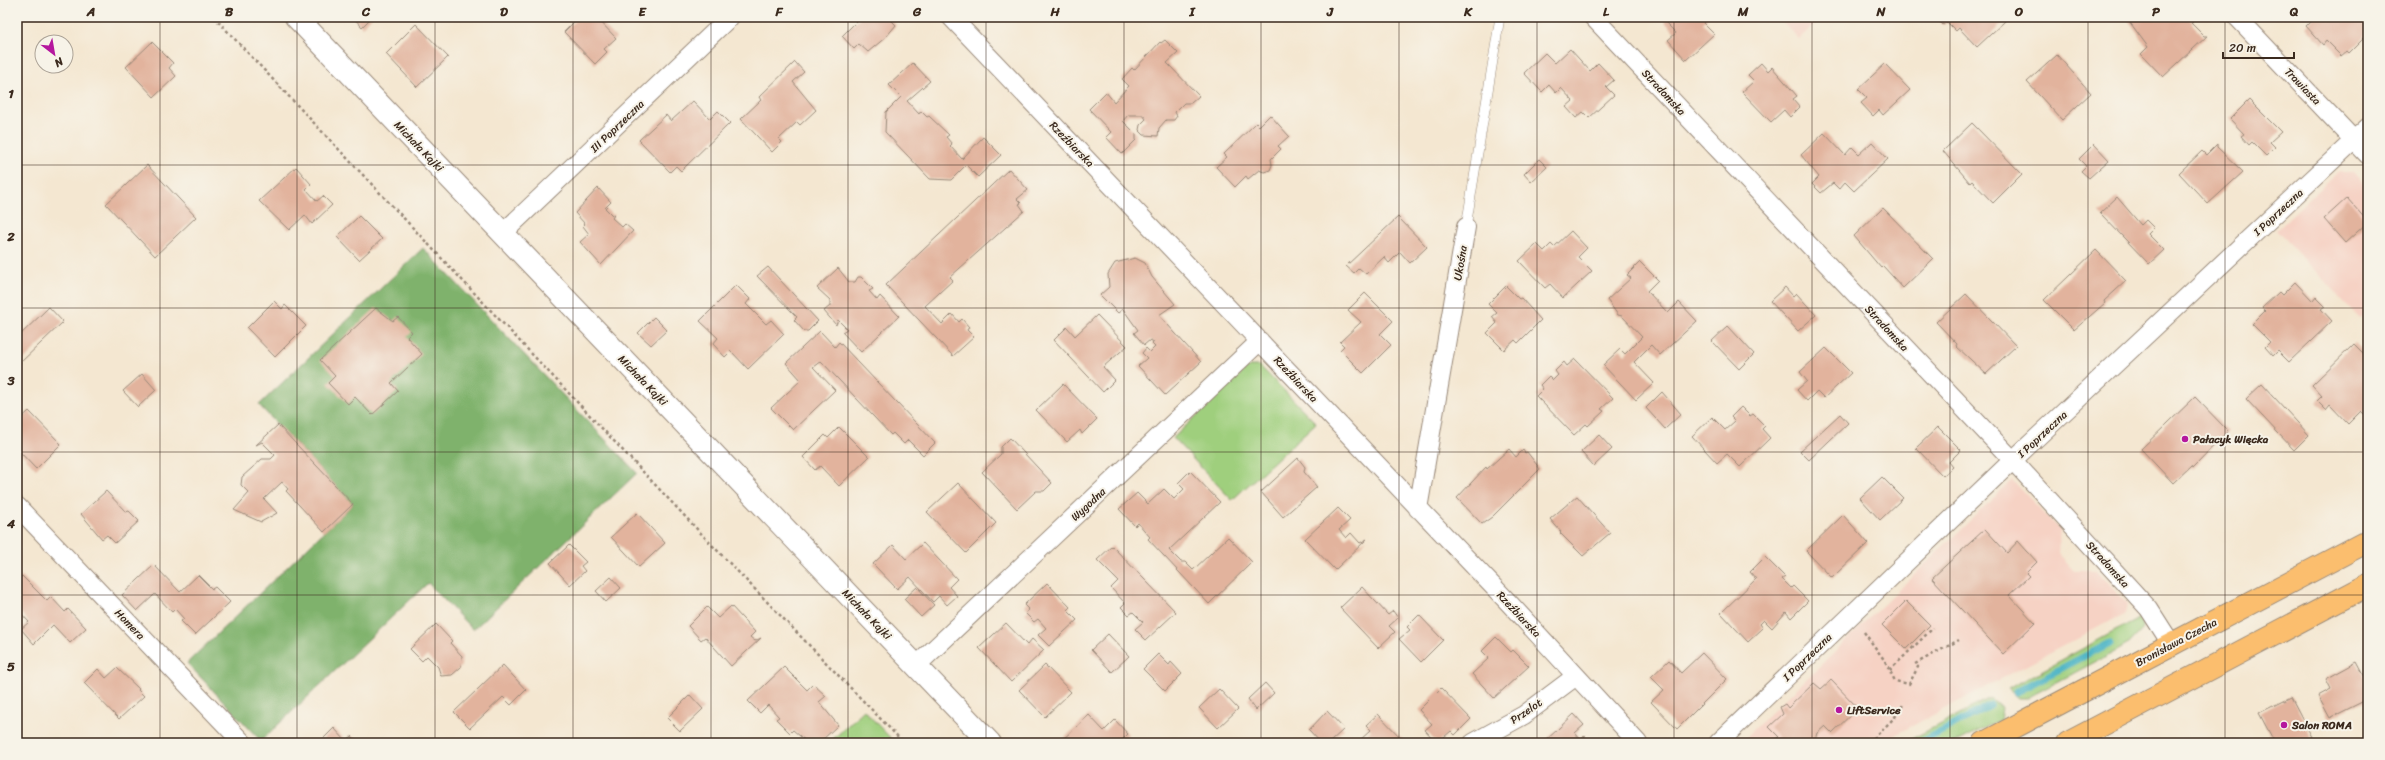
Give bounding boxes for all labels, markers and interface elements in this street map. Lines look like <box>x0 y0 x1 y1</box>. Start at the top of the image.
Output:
text: A <box>86 0 95 23</box>
text: B <box>225 0 234 23</box>
text: C <box>361 0 371 23</box>
text: D <box>500 0 508 23</box>
text: E <box>638 0 647 23</box>
text: F <box>774 0 783 23</box>
text: G <box>912 0 922 23</box>
text: H <box>1049 0 1060 23</box>
text: I <box>1188 0 1196 23</box>
text: J <box>1326 0 1334 23</box>
text: K <box>1463 0 1473 23</box>
text: L <box>1603 0 1610 23</box>
text: M <box>1737 0 1749 23</box>
text: N <box>1875 0 1886 23</box>
text: O <box>2014 0 2024 23</box>
text: P <box>2152 0 2160 23</box>
text: Q <box>2289 0 2299 23</box>
north arrow <box>34 34 74 74</box>
scale bar <box>2223 34 2294 60</box>
text: 20 m <box>2229 37 2256 59</box>
text: N <box>50 52 68 72</box>
street label: Trawiasta <box>2280 63 2326 110</box>
street label: Stradomska <box>1637 65 1691 120</box>
text: 1 <box>8 82 14 105</box>
street label: III Poprzeczna <box>585 95 649 158</box>
street label: Michała Kajki <box>389 116 449 177</box>
street label: Rzeźbiarska <box>1045 117 1099 172</box>
street label: I Poprzeczna <box>2248 184 2308 241</box>
text: 2 <box>6 225 15 248</box>
street label: Ukośna <box>1448 244 1473 282</box>
street label: Stradomska <box>1860 301 1914 356</box>
street label: Michała Kajki <box>613 350 673 411</box>
street label: Rzeźbiarska <box>1269 352 1323 407</box>
text: 3 <box>6 369 15 392</box>
street label: I Poprzeczna <box>2012 406 2072 463</box>
place label: Pałacyk Więcka <box>2193 430 2269 449</box>
marker: Pałacyk Więcka <box>2180 434 2190 444</box>
street label: Wygodna <box>1066 483 1111 526</box>
text: 4 <box>6 512 16 535</box>
street label: Stradomska <box>2081 536 2134 593</box>
street label: Michała Kajki <box>837 584 897 645</box>
street label: Rzeźbiarska <box>1492 587 1546 642</box>
street label: Homera <box>110 604 150 645</box>
street label: Bronisława Czecha <box>2132 613 2221 672</box>
street label: I Poprzeczna <box>1777 628 1837 687</box>
text: 5 <box>7 655 15 678</box>
street label: Przelot <box>1506 693 1547 729</box>
place label: LiftService <box>1847 701 1901 720</box>
marker: LiftService <box>1834 705 1844 715</box>
place label: Salon ROMA <box>2291 716 2352 735</box>
marker: Salon ROMA <box>2279 720 2289 730</box>

